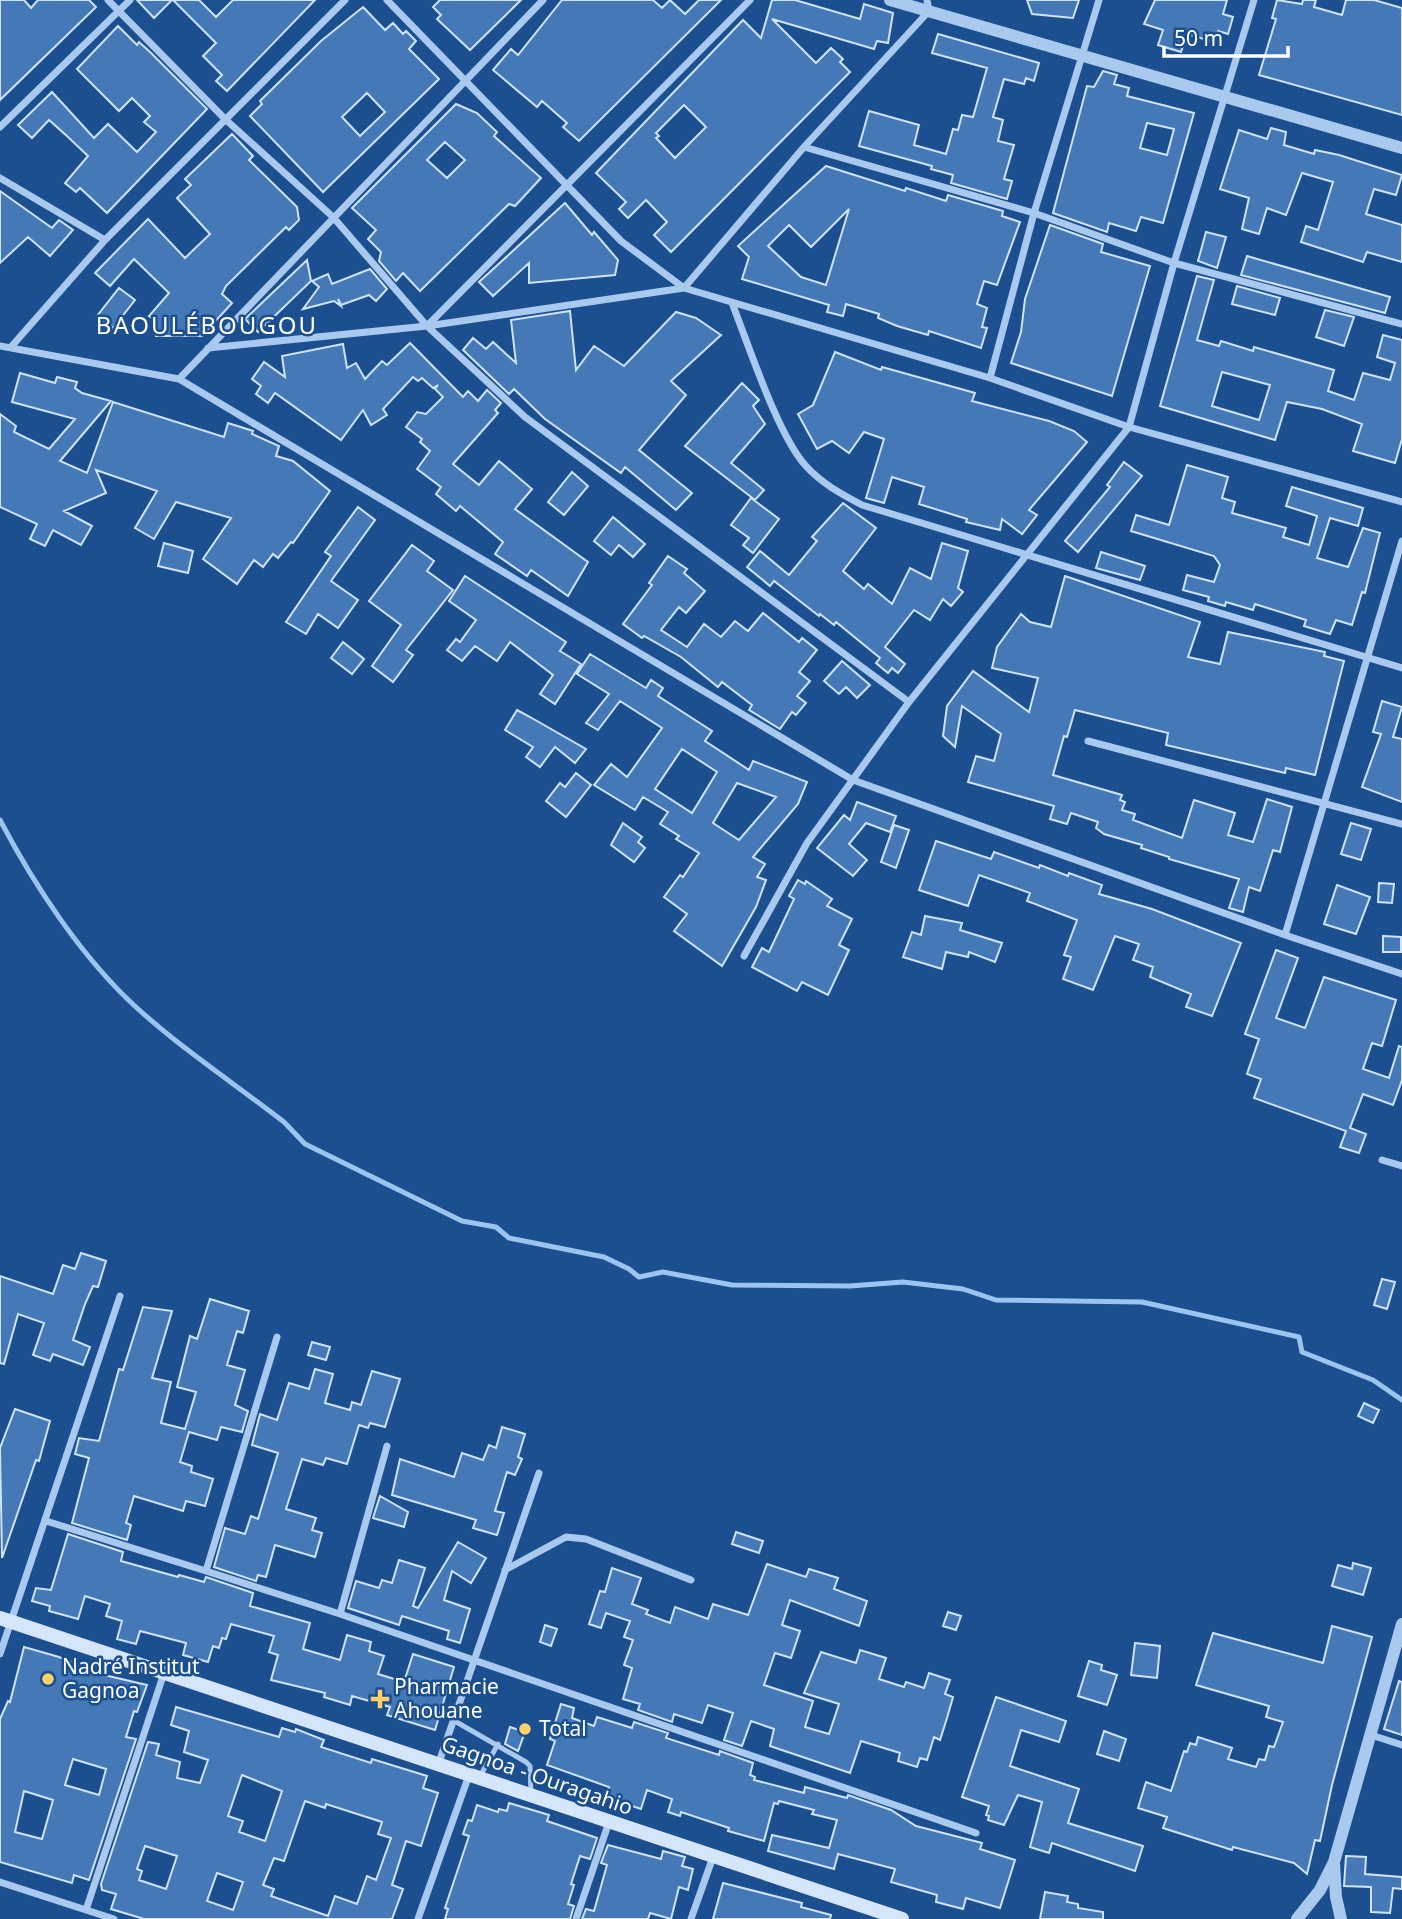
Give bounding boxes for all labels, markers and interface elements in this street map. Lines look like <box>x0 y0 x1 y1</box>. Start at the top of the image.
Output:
scale bar <box>1164 14 1288 58</box>
text: 50 m <box>1174 24 1223 52</box>
district label: BAOULÉBOUGOU <box>96 308 318 341</box>
place label: Nadré Institut Gagnoa <box>62 1652 200 1704</box>
marker: Nadré Institut Gagnoa <box>40 1671 56 1687</box>
place label: Pharmacie Ahouane <box>394 1672 499 1724</box>
marker: Pharmacie Ahouane <box>372 1691 388 1707</box>
place label: Total <box>539 1714 587 1742</box>
marker: Total <box>517 1721 533 1737</box>
street label: Gagnoa - Ouragahio <box>438 1729 637 1821</box>

